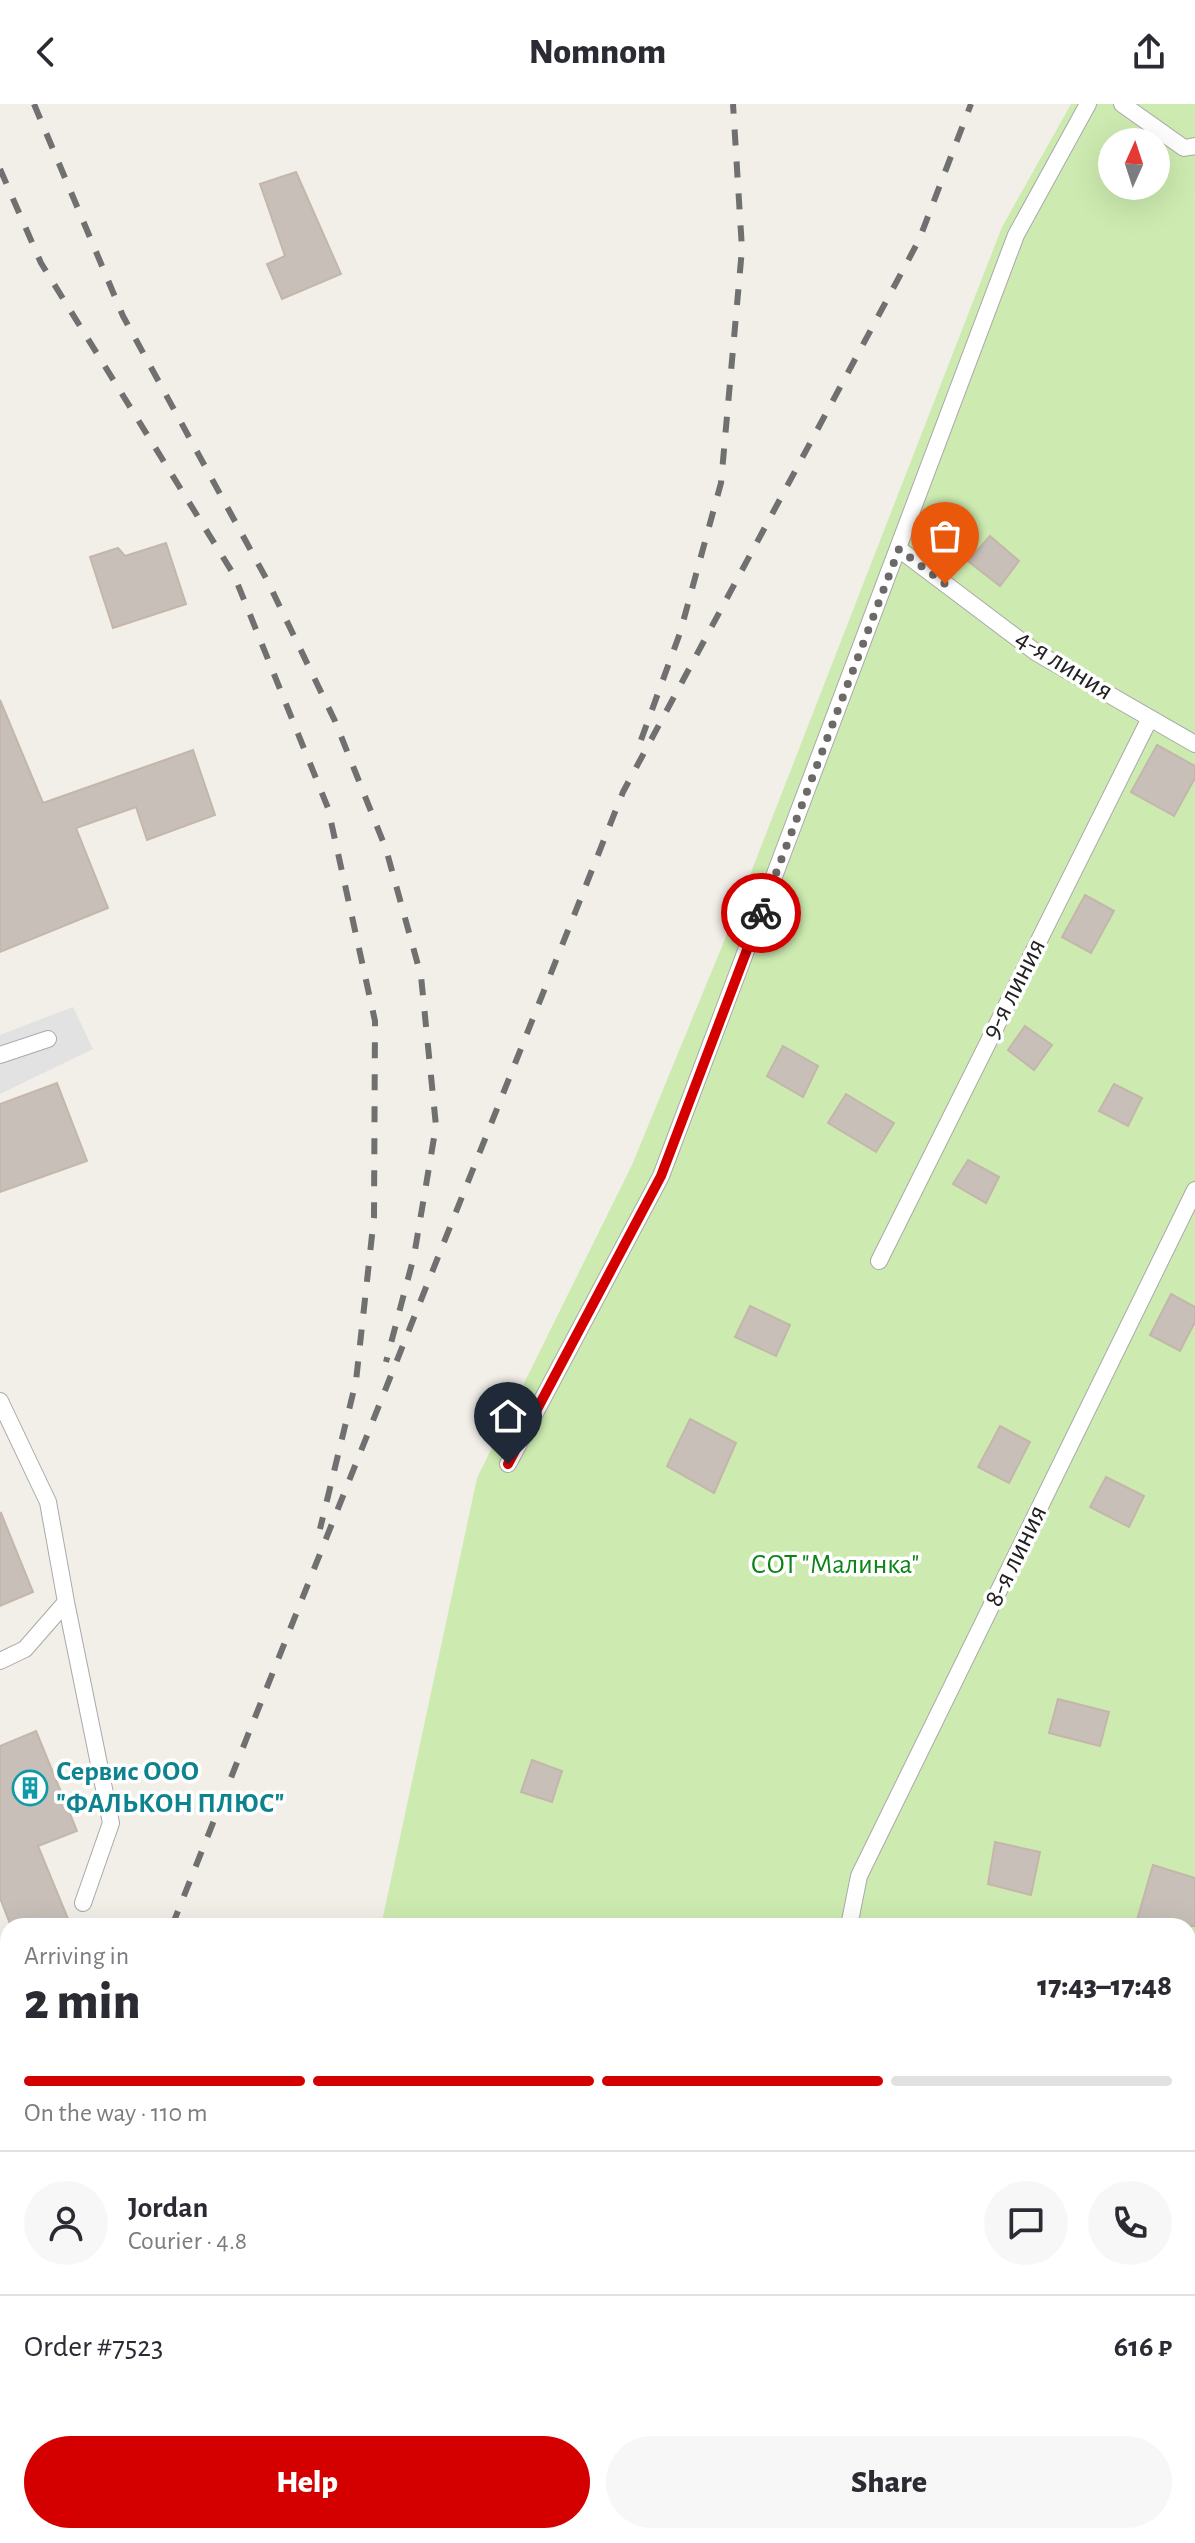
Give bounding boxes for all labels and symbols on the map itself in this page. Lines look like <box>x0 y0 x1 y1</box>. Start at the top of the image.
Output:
north arrow <box>1098 128 1170 200</box>
pin <box>911 502 979 584</box>
street label: 4-я линия <box>1010 624 1118 706</box>
courier <box>721 873 801 953</box>
street label: 9-я линия <box>977 934 1051 1044</box>
pin <box>474 1382 542 1464</box>
street label: 8-я линия <box>980 1501 1052 1611</box>
park label: СОТ "Малинка" <box>751 1551 919 1579</box>
place label: Сервис ООО "ФАЛЬКОН ПЛЮС" <box>56 1758 284 1818</box>
building icon: Сервис ООО "ФАЛЬКОН ПЛЮС" <box>11 1769 49 1807</box>

